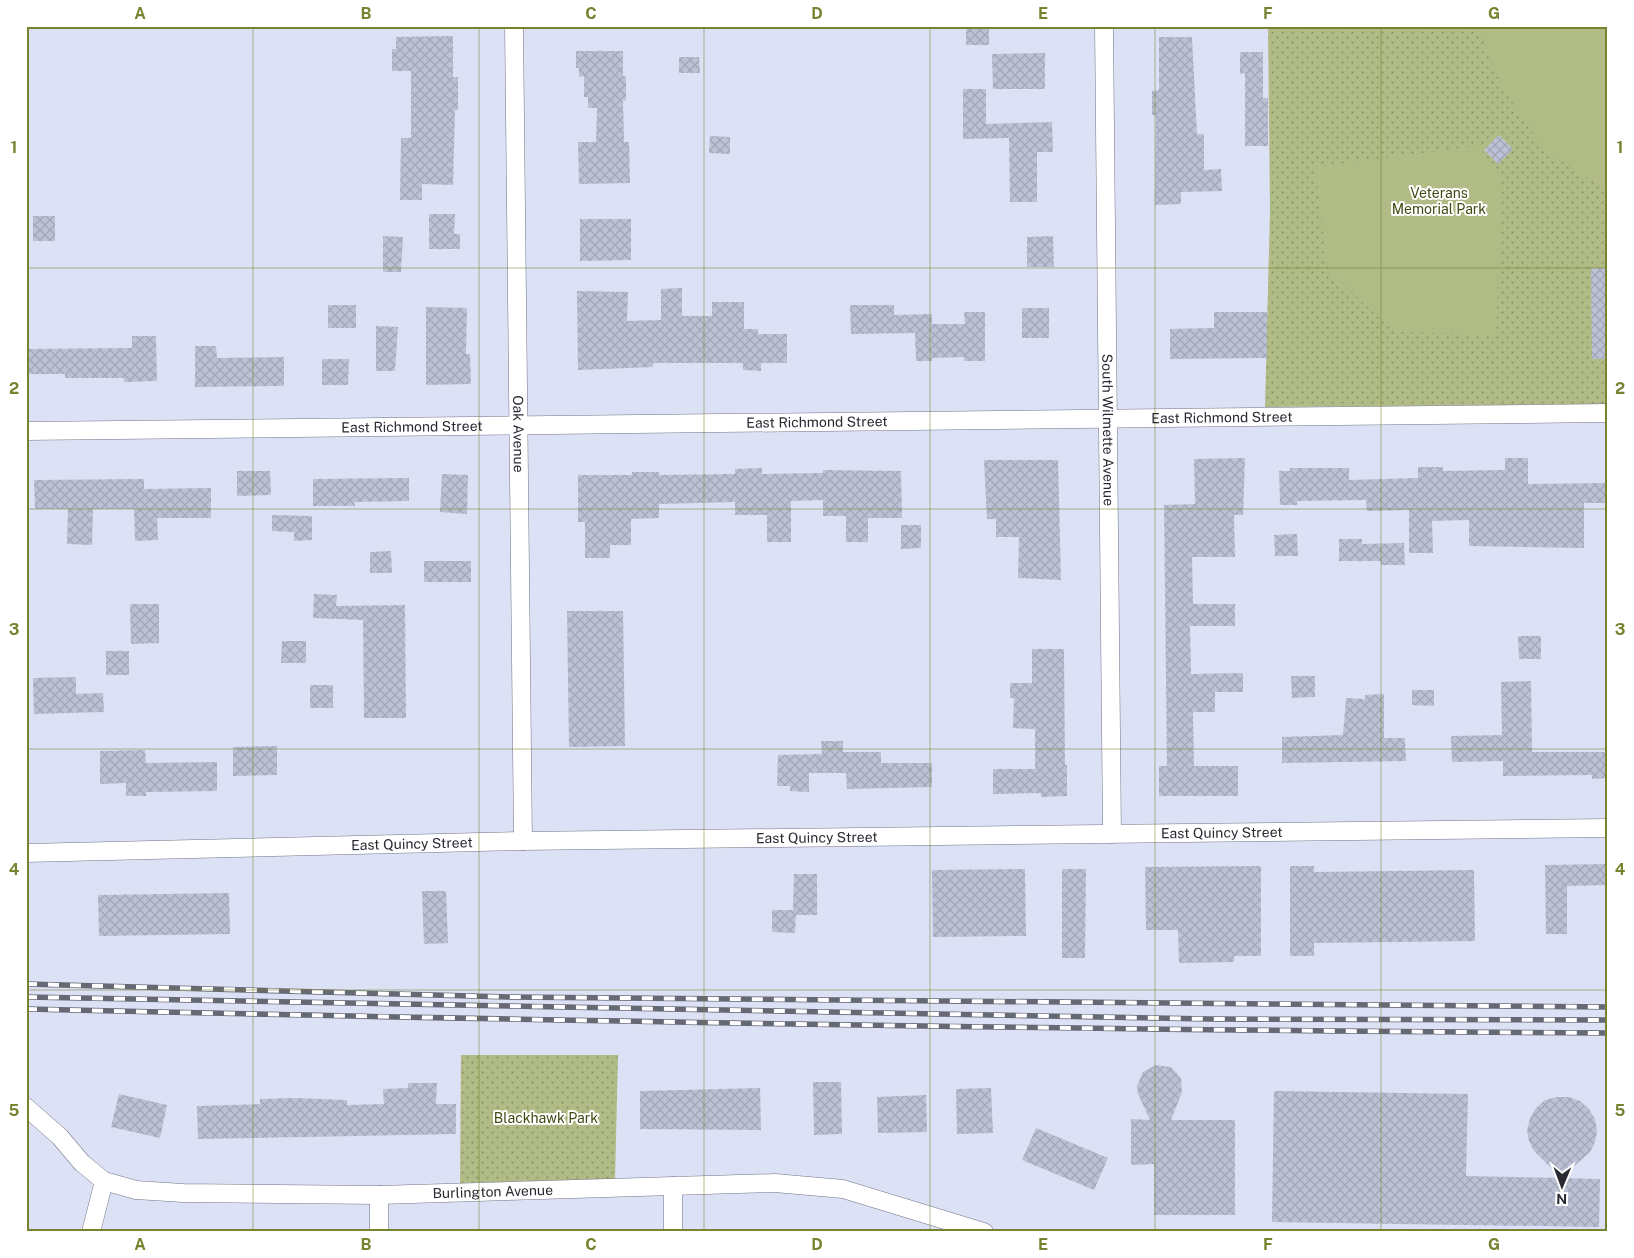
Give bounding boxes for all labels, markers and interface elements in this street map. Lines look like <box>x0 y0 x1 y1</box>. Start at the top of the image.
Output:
text: A <box>134 4 146 23</box>
text: B <box>361 4 372 23</box>
text: C <box>585 4 597 23</box>
text: D <box>811 4 823 23</box>
text: E <box>1038 4 1048 23</box>
text: F <box>1263 4 1273 23</box>
text: G <box>1488 4 1500 23</box>
text: 1 <box>11 138 17 157</box>
text: 1 <box>1617 138 1623 157</box>
park label: Veterans Memorial Park <box>1392 185 1486 217</box>
street label: South Wilmette Avenue <box>1099 354 1117 506</box>
text: 2 <box>9 379 19 398</box>
text: 2 <box>1615 379 1625 398</box>
street label: Oak Avenue <box>510 395 527 473</box>
street label: East Richmond Street <box>1151 409 1293 426</box>
street label: East Richmond Street <box>746 413 888 431</box>
street label: East Richmond Street <box>341 418 483 435</box>
text: 3 <box>9 620 19 639</box>
text: 3 <box>1615 620 1625 639</box>
street label: East Quincy Street <box>1161 824 1283 841</box>
street label: East Quincy Street <box>756 829 878 846</box>
street label: East Quincy Street <box>351 834 473 853</box>
text: 4 <box>9 860 20 879</box>
text: 4 <box>1615 860 1626 879</box>
text: 5 <box>9 1101 20 1120</box>
text: 5 <box>1615 1101 1626 1120</box>
park label: Blackhawk Park <box>494 1110 598 1126</box>
north arrow <box>1536 1160 1586 1210</box>
street label: Burlington Avenue <box>432 1182 553 1201</box>
text: N <box>1556 1191 1567 1207</box>
text: A <box>134 1235 146 1254</box>
text: B <box>361 1235 372 1254</box>
text: C <box>585 1235 597 1254</box>
text: D <box>811 1235 823 1254</box>
text: E <box>1038 1235 1048 1254</box>
text: F <box>1263 1235 1273 1254</box>
text: G <box>1488 1235 1500 1254</box>

